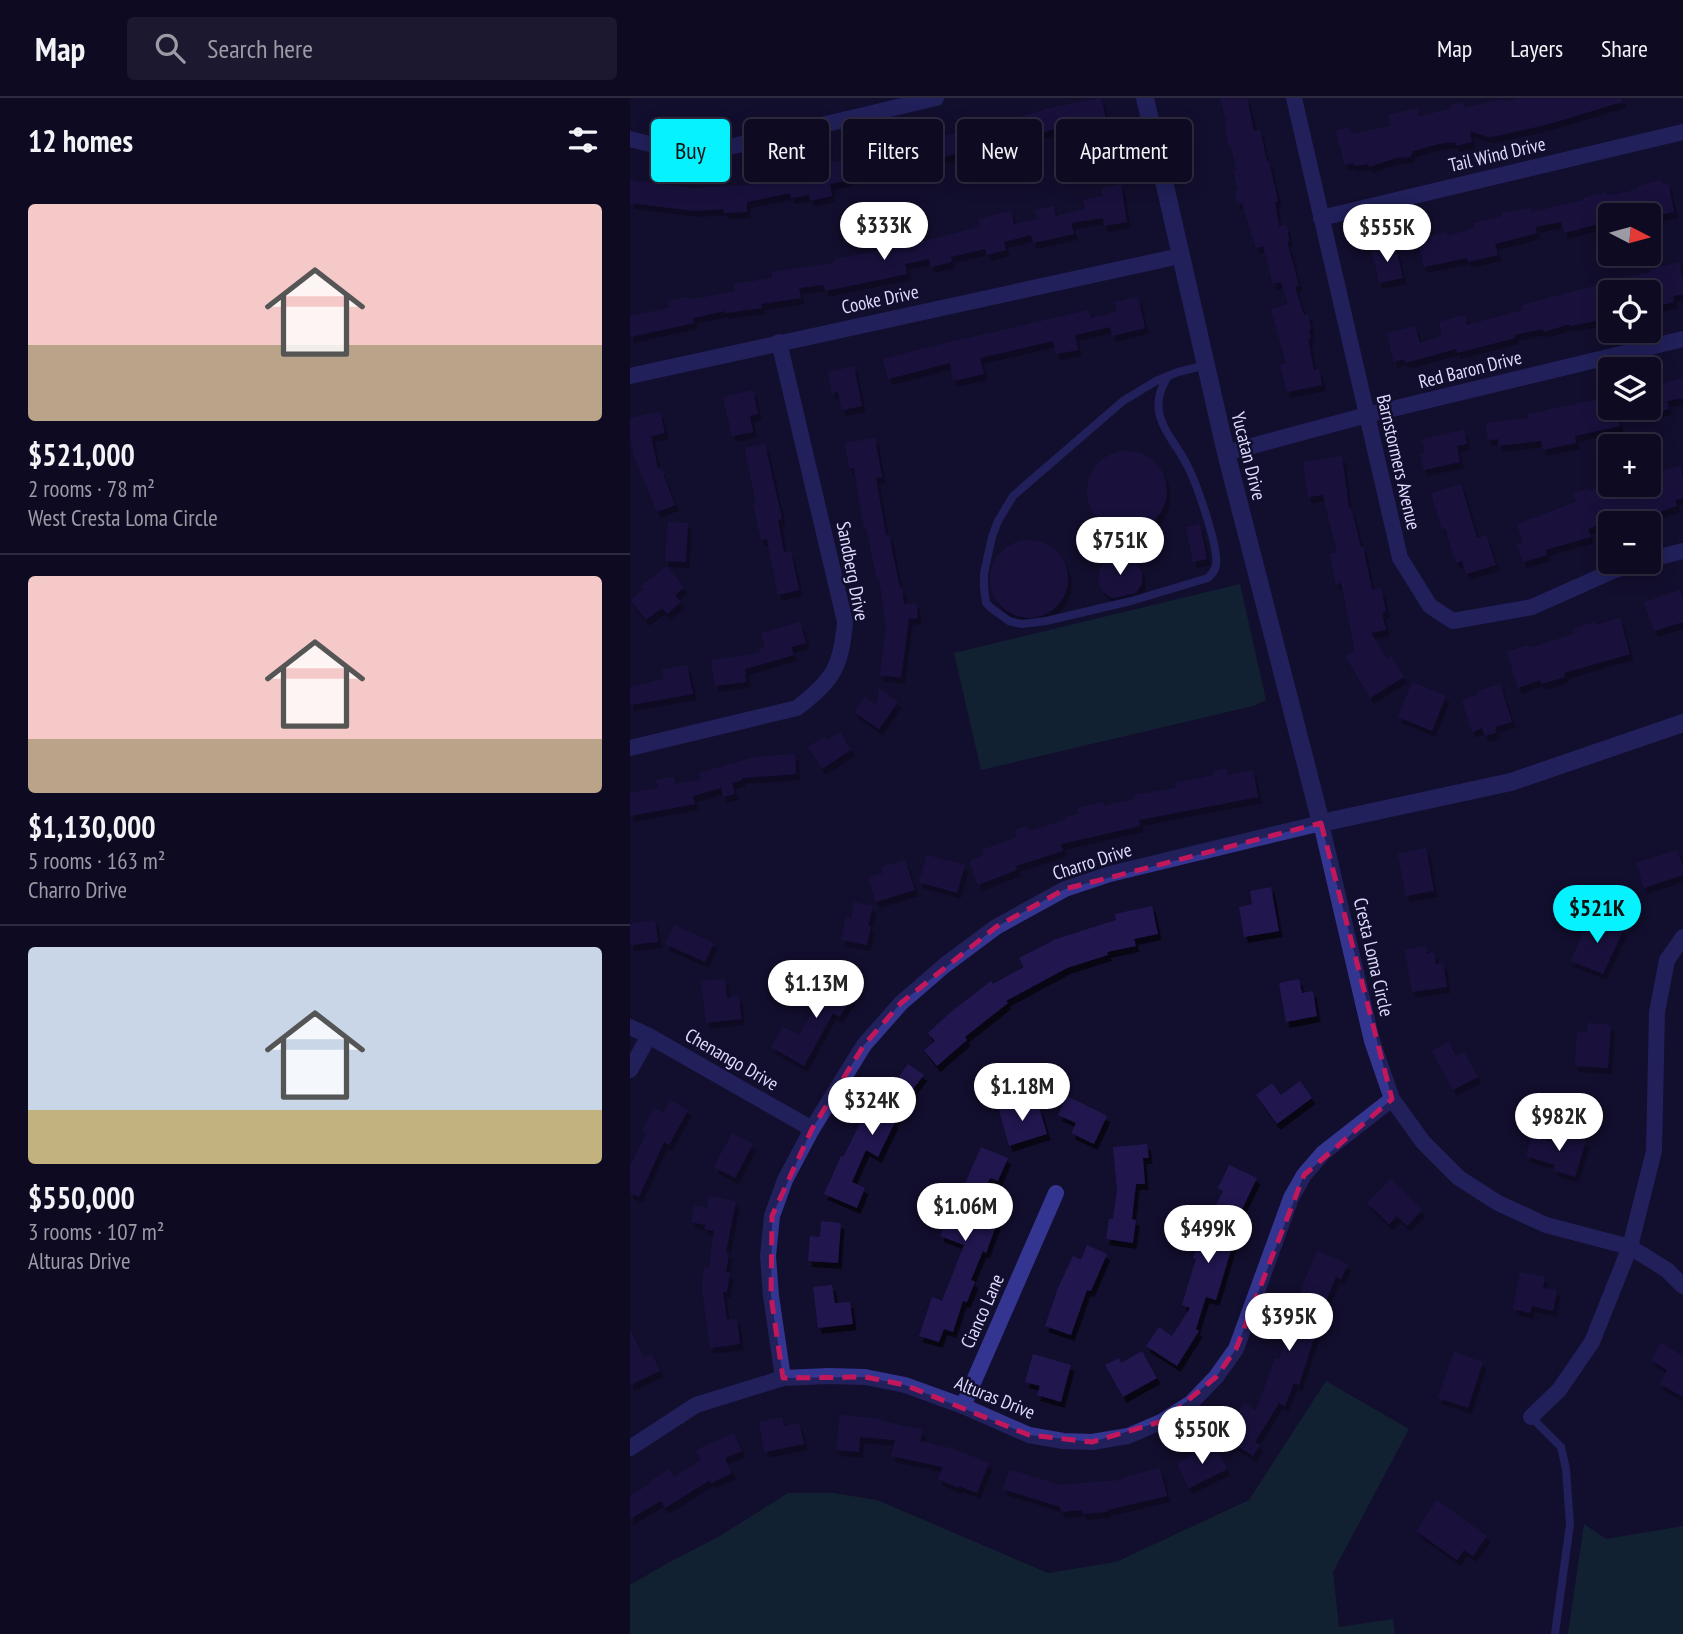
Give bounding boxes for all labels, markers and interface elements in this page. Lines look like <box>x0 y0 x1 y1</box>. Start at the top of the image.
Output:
search box <box>127 17 617 80</box>
text: Map <box>35 27 85 70</box>
icon: search <box>151 29 189 67</box>
text: Search here <box>207 32 313 65</box>
text: Map <box>1437 33 1472 64</box>
text: Layers <box>1510 33 1563 64</box>
text: Share <box>1601 33 1648 64</box>
chip: Buy <box>651 119 730 182</box>
chip: Rent <box>744 119 829 182</box>
chip: Filters <box>843 119 943 182</box>
chip: New <box>957 119 1042 182</box>
chip: Apartment <box>1056 119 1192 182</box>
text: 12 homes <box>28 121 133 160</box>
icon: filters <box>564 121 602 159</box>
street label: Tail Wind Drive <box>1446 131 1548 177</box>
pin: $333K <box>835 202 933 262</box>
north arrow <box>1598 203 1661 266</box>
map controls <box>1598 203 1661 574</box>
pin: $555K <box>1338 204 1436 264</box>
text: $333K <box>856 210 912 239</box>
text: $555K <box>1359 212 1415 241</box>
icon: home <box>252 249 378 375</box>
street label: Cooke Drive <box>839 279 921 319</box>
button: locate <box>1598 280 1661 343</box>
street label: Red Baron Drive <box>1416 345 1524 393</box>
button: layers <box>1598 357 1661 420</box>
street label: Barnstormers Avenue <box>1372 392 1426 532</box>
street label: Yucatan Drive <box>1226 409 1272 503</box>
button: + <box>1598 434 1661 497</box>
text: $521,000 <box>28 435 135 474</box>
text: 2 rooms · 78 m² <box>28 474 155 503</box>
text: West Cresta Loma Circle <box>28 503 218 532</box>
button: − <box>1598 511 1661 574</box>
pin: $751K <box>1071 518 1169 577</box>
street label: Sandberg Drive <box>832 519 874 623</box>
text: $751K <box>1092 525 1148 554</box>
icon: home <box>252 621 378 747</box>
text: $1,130,000 <box>28 807 156 846</box>
street label: Charro Drive <box>1049 837 1135 885</box>
text: 5 rooms · 163 m² <box>28 846 165 875</box>
text: Charro Drive <box>28 875 127 904</box>
pin: $521K <box>1548 886 1646 945</box>
text: $521K <box>1569 893 1625 922</box>
street label: Cresta Loma Circle <box>1349 895 1399 1019</box>
pin: $1.13M <box>759 960 873 1020</box>
text: $1.13M <box>784 968 848 997</box>
icon: home <box>252 992 378 1118</box>
street label: Chenango Drive <box>681 1023 783 1096</box>
pin: $1.18M <box>965 1063 1079 1123</box>
text: $1.18M <box>990 1071 1054 1100</box>
pin: $324K <box>823 1077 921 1137</box>
text: $324K <box>844 1085 900 1114</box>
pin: $982K <box>1510 1094 1608 1153</box>
text: $982K <box>1531 1101 1587 1130</box>
text: $550,000 <box>28 1178 135 1217</box>
pin: $1.06M <box>908 1184 1022 1243</box>
text: $1.06M <box>933 1191 997 1220</box>
pin: $499K <box>1159 1206 1257 1265</box>
text: $499K <box>1180 1213 1236 1242</box>
text: 3 rooms · 107 m² <box>28 1217 164 1246</box>
text: Alturas Drive <box>28 1246 131 1275</box>
street label: Cianco Lane <box>955 1270 1009 1352</box>
pin: $395K <box>1240 1294 1338 1353</box>
text: $395K <box>1261 1301 1317 1330</box>
street label: Alturas Drive <box>951 1370 1039 1424</box>
pin: $550K <box>1153 1406 1251 1466</box>
text: $550K <box>1174 1414 1230 1443</box>

